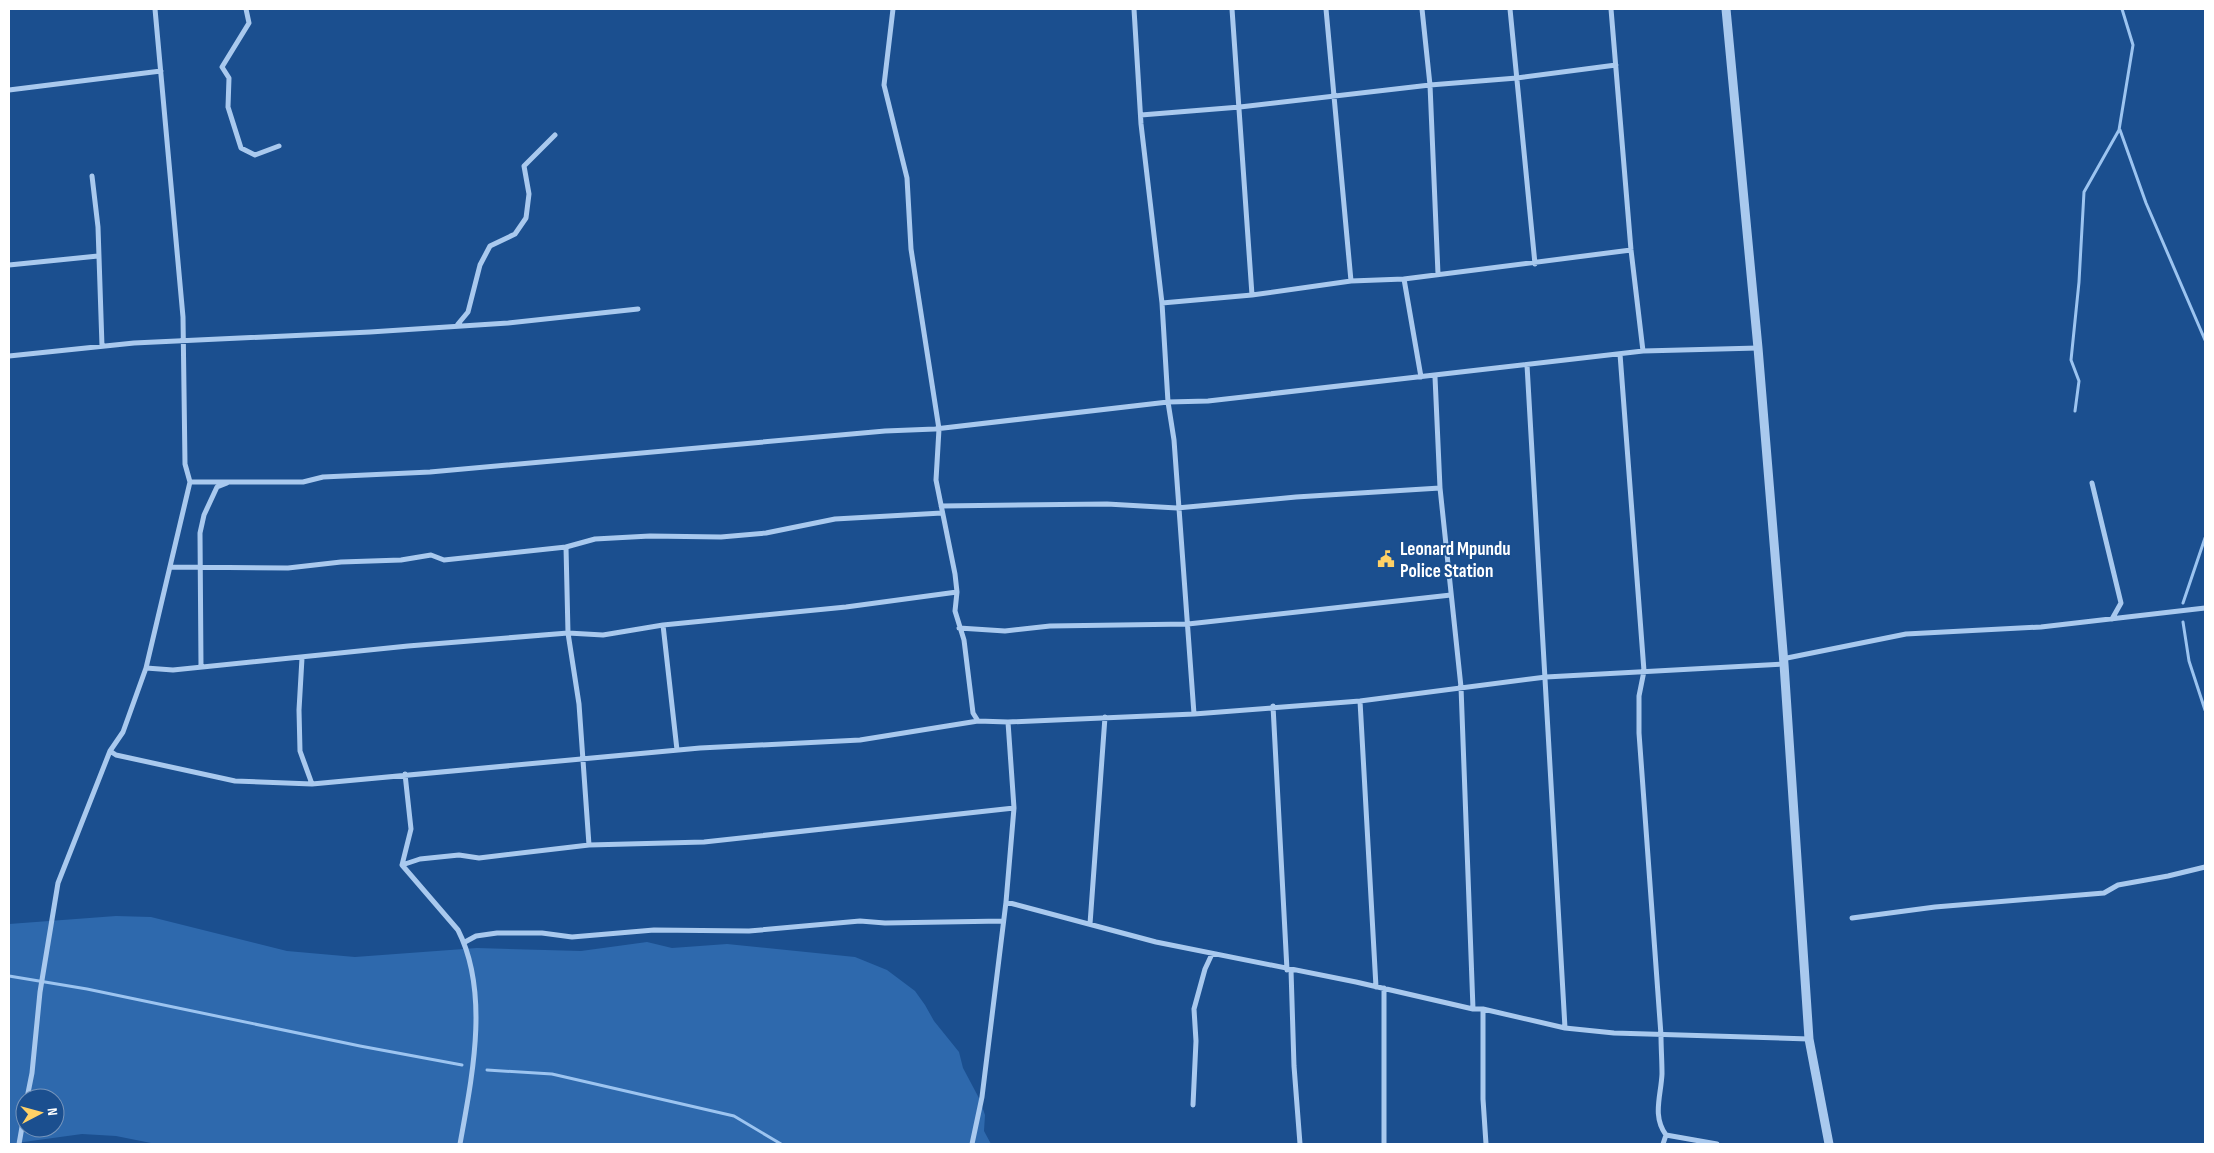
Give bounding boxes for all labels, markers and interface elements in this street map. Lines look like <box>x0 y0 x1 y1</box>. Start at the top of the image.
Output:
place label: Leonard Mpundu Police Station <box>1400 538 1511 583</box>
public building icon: Leonard Mpundu Police Station <box>1376 549 1396 569</box>
north arrow <box>15 1088 65 1138</box>
text: N <box>44 1107 61 1116</box>

